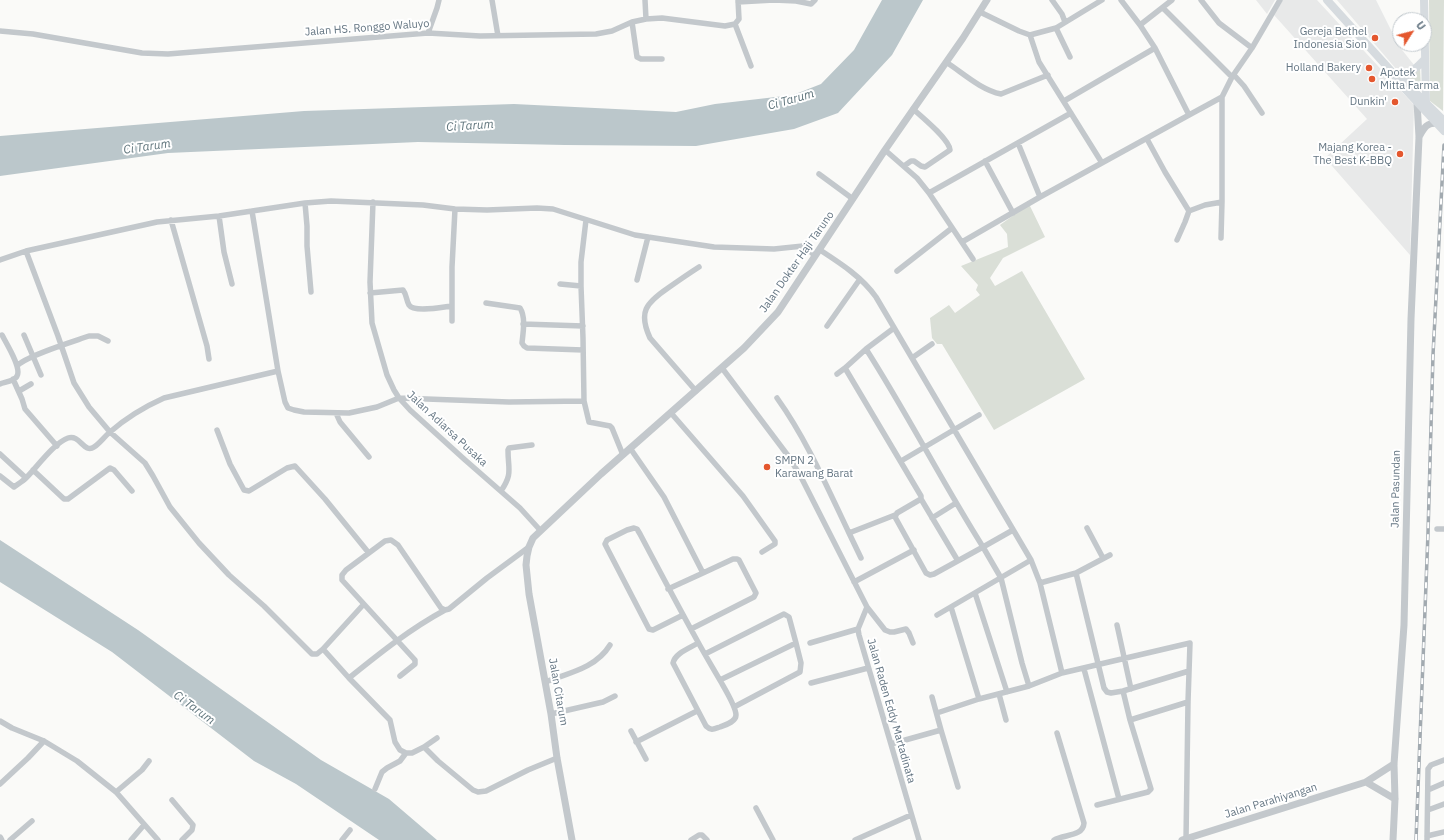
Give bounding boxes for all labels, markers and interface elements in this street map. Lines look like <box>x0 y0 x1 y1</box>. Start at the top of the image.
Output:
north arrow <box>1392 12 1432 52</box>
street label: Jalan HS. Ronggo Waluyo <box>304 17 430 39</box>
text: U <box>1413 18 1429 33</box>
place label: Gereja Bethel Indonesia Sion <box>1293 25 1367 51</box>
marker: Gereja Bethel Indonesia Sion <box>1370 33 1380 43</box>
place label: Holland Bakery <box>1286 61 1361 75</box>
marker: Holland Bakery <box>1364 63 1374 73</box>
place label: Apotek Mitta Farma <box>1380 66 1439 92</box>
marker: Apotek Mitta Farma <box>1367 74 1377 84</box>
water label: Ci Tarum <box>766 87 816 113</box>
place label: Dunkin' <box>1350 95 1387 109</box>
marker: Dunkin' <box>1390 97 1400 107</box>
water label: Ci Tarum <box>446 117 494 135</box>
water label: Ci Tarum <box>123 137 171 157</box>
place label: Majang Korea - The Best K-BBQ <box>1313 141 1392 167</box>
marker: Majang Korea - The Best K-BBQ <box>1395 149 1405 159</box>
street label: Jalan Dokter Haji Taruno <box>757 209 837 315</box>
street label: Jalan Adiarsa Pusaka <box>404 388 490 470</box>
street label: Jalan Pasundan <box>1389 450 1403 528</box>
place label: SMPN 2 Karawang Barat <box>775 454 853 480</box>
marker: SMPN 2 Karawang Barat <box>762 462 772 472</box>
street label: Jalan Raden Eddy Martadinata <box>864 637 918 785</box>
street label: Jalan Citarum <box>546 657 570 727</box>
water label: Ci Tarum <box>171 688 217 728</box>
street label: Jalan Parahiyangan <box>1223 781 1319 821</box>

